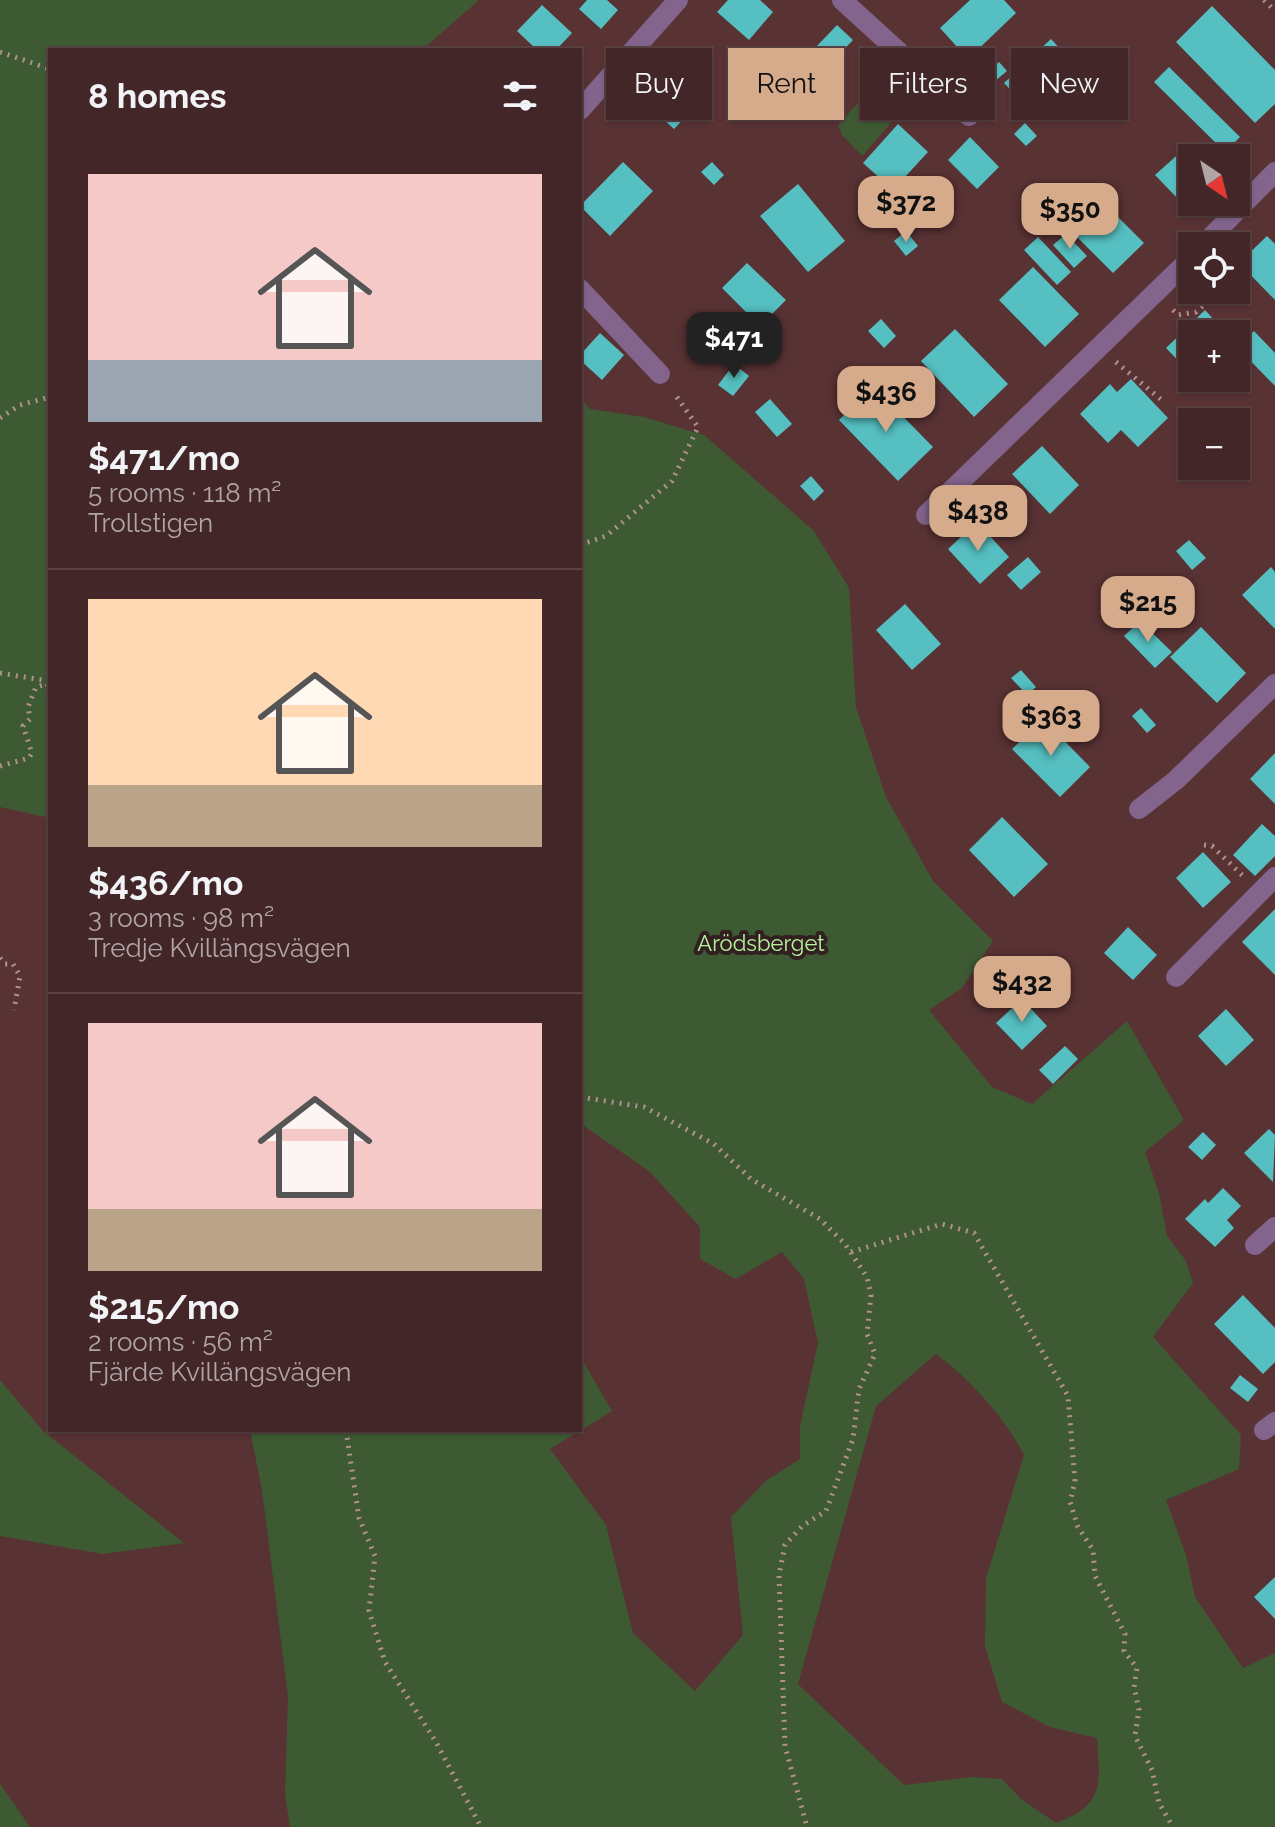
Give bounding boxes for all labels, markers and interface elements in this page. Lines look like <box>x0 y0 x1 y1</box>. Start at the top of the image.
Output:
chip: Buy <box>606 48 712 120</box>
chip: Rent <box>728 48 844 120</box>
chip: Filters <box>860 48 995 120</box>
chip: New <box>1011 48 1128 120</box>
icon: filters <box>498 74 542 118</box>
text: 8 homes <box>88 76 227 116</box>
north arrow <box>1178 144 1250 216</box>
map controls <box>1178 144 1250 480</box>
pin: $372 <box>859 176 953 244</box>
pin: $350 <box>1023 183 1117 251</box>
text: $372 <box>876 187 936 217</box>
text: $350 <box>1039 194 1101 224</box>
icon: home <box>243 226 387 370</box>
button: locate <box>1178 232 1250 304</box>
pin: $471 <box>687 312 781 380</box>
button: + <box>1178 320 1250 392</box>
text: $471 <box>705 323 763 353</box>
pin: $436 <box>839 366 933 434</box>
text: $436 <box>855 377 917 407</box>
button: − <box>1178 408 1250 480</box>
text: $471/mo <box>88 438 240 478</box>
text: 5 rooms · 118 m² <box>88 478 281 508</box>
pin: $438 <box>931 485 1025 553</box>
text: $438 <box>947 496 1009 526</box>
text: Trollstigen <box>88 508 213 538</box>
pin: $215 <box>1101 576 1195 644</box>
text: $215 <box>1119 587 1177 617</box>
icon: home <box>243 651 387 795</box>
pin: $363 <box>1004 690 1098 758</box>
text: $363 <box>1020 701 1082 731</box>
text: $436/mo <box>88 863 243 903</box>
text: 3 rooms · 98 m² <box>88 903 274 933</box>
park label: Arödsberget <box>697 930 825 956</box>
text: Tredje Kvillängsvägen <box>88 933 351 963</box>
pin: $432 <box>975 956 1069 1024</box>
text: $432 <box>992 967 1052 997</box>
icon: home <box>243 1075 387 1219</box>
text: $215/mo <box>88 1287 239 1327</box>
text: 2 rooms · 56 m² <box>88 1327 273 1357</box>
text: Fjärde Kvillängsvägen <box>88 1357 351 1387</box>

